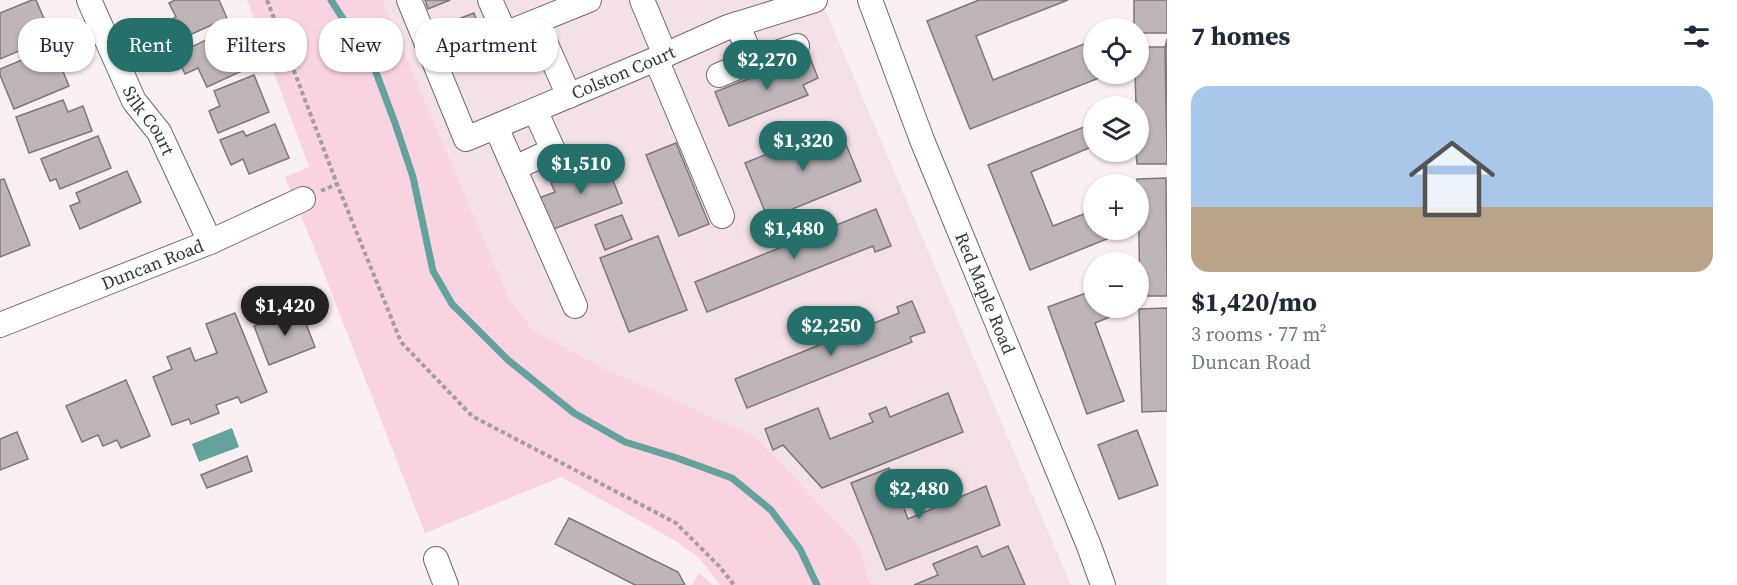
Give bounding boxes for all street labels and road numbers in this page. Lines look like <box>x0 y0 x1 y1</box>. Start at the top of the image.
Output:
street label: Colston Court <box>567 39 679 105</box>
street label: Silk Court <box>117 82 181 159</box>
street label: Red Maple Road <box>949 228 1022 358</box>
street label: Duncan Road <box>98 233 207 296</box>

